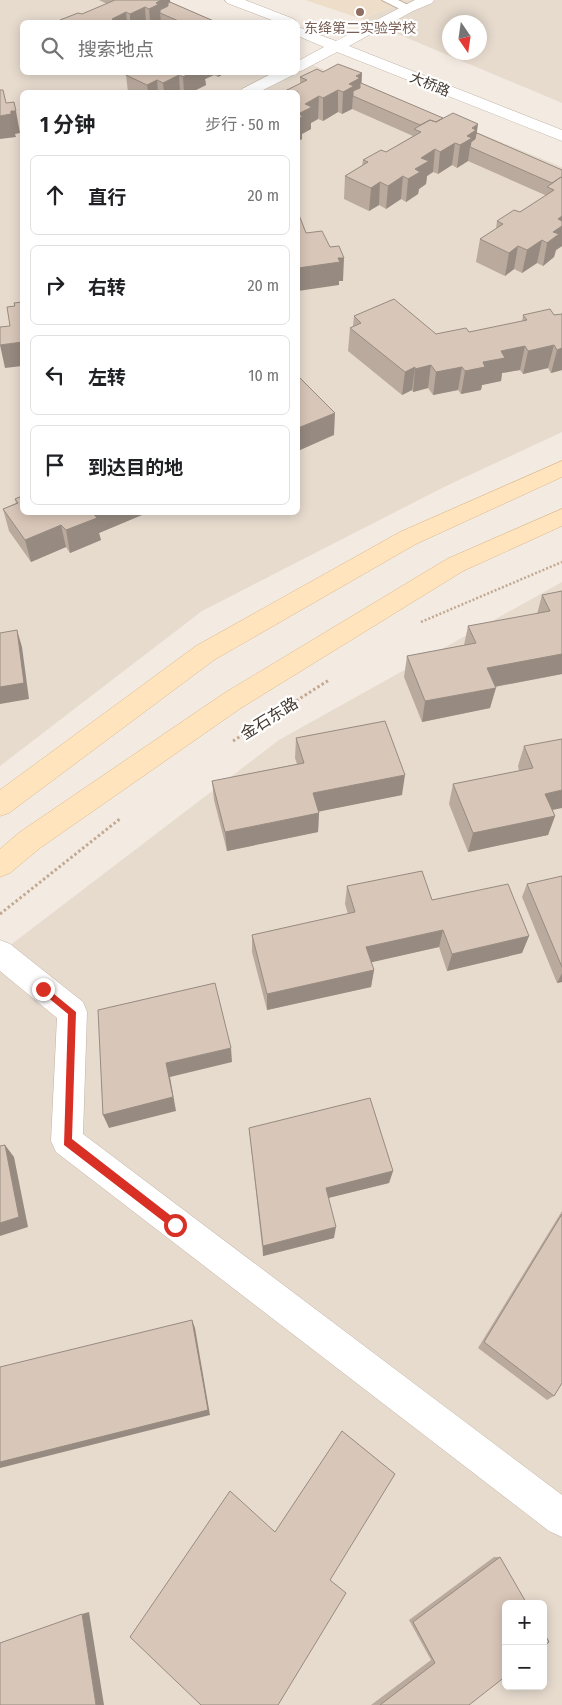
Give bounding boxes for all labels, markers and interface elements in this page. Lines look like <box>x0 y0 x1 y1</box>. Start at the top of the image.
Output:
marker: 东绛第二实验学校 <box>354 6 366 18</box>
north arrow <box>442 15 487 60</box>
search box <box>20 20 300 75</box>
place label: 东绛第二实验学校 <box>304 20 416 37</box>
icon: search <box>38 34 66 62</box>
text: 搜索地点 <box>78 38 154 61</box>
street label: 大桥路 <box>407 69 452 100</box>
text: 1 分钟 <box>40 112 95 138</box>
text: 步行 · 50 m <box>205 115 280 134</box>
icon: ahead <box>41 181 69 209</box>
text: 直行 <box>88 186 126 209</box>
text: 20 m <box>248 186 279 205</box>
icon: right <box>41 271 69 299</box>
text: 右转 <box>88 276 126 299</box>
text: 20 m <box>248 276 279 295</box>
icon: left <box>41 361 69 389</box>
text: 左转 <box>88 366 126 389</box>
text: 10 m <box>248 366 279 385</box>
icon: arrive <box>41 451 69 479</box>
text: 到达目的地 <box>88 456 183 479</box>
street label: 金石东路 <box>237 693 301 743</box>
route end <box>32 978 55 1001</box>
route start <box>164 1214 187 1237</box>
map controls <box>502 1600 547 1690</box>
button: + <box>502 1600 547 1645</box>
button: − <box>502 1645 547 1690</box>

